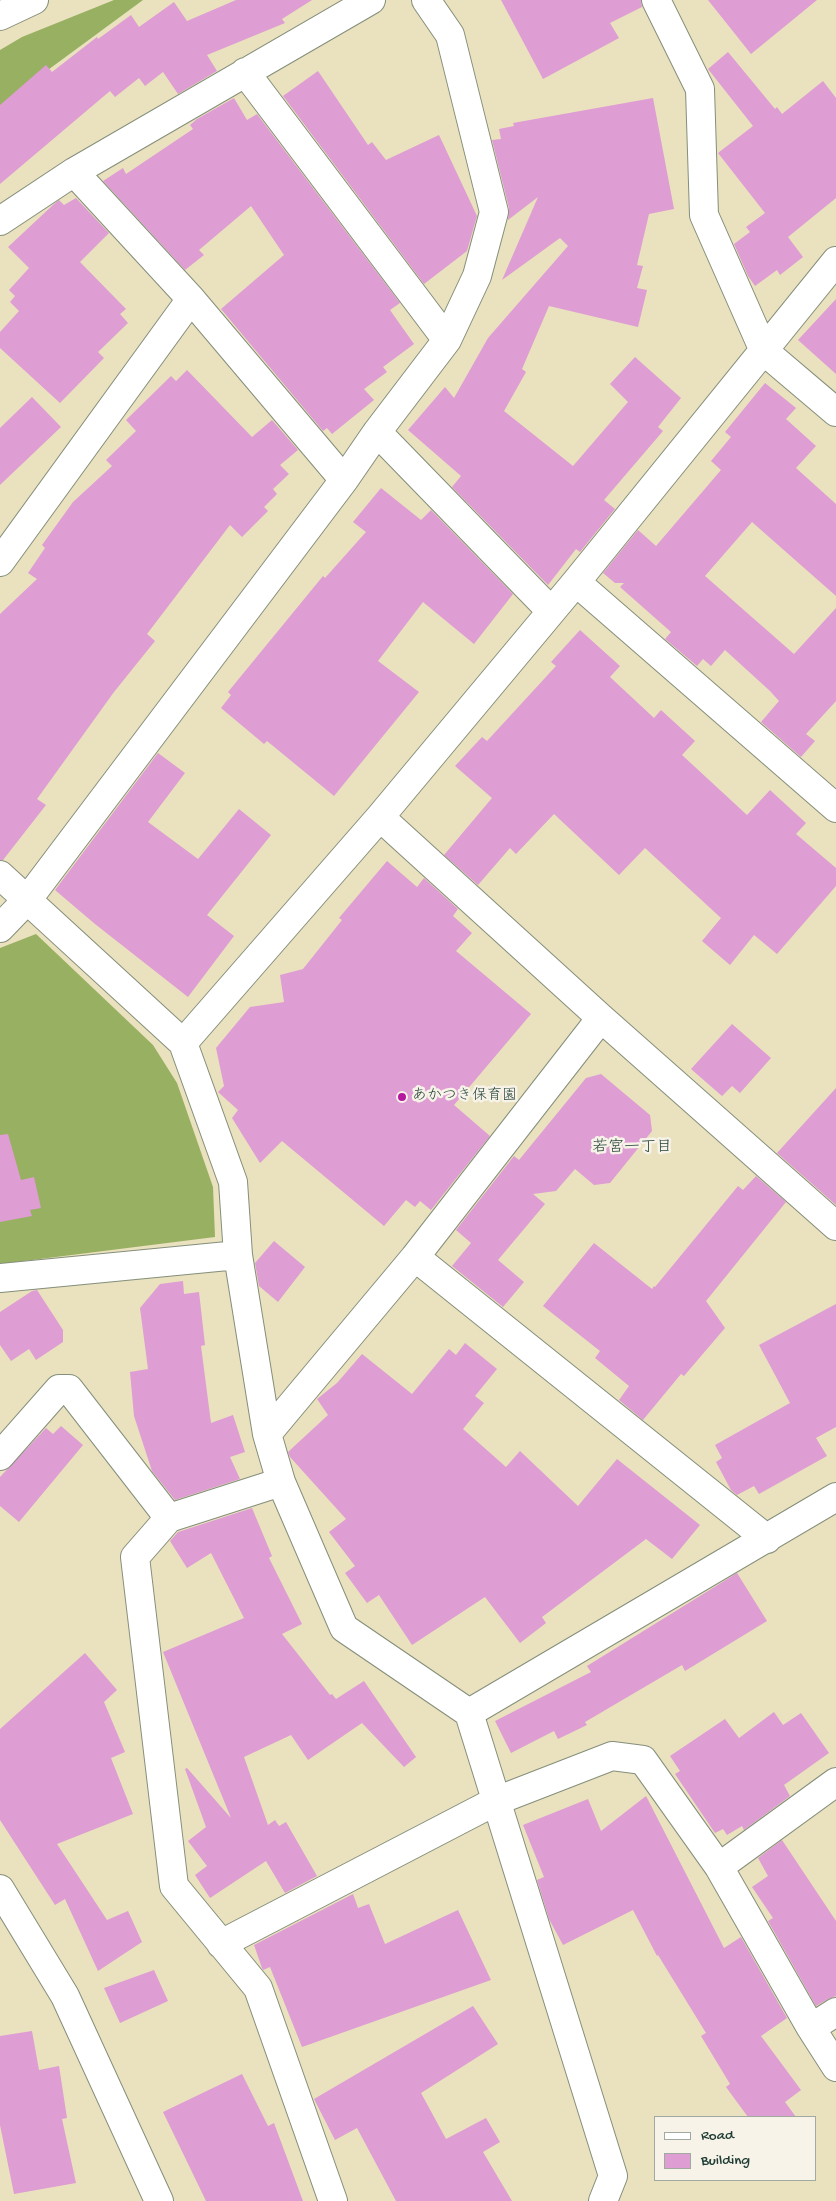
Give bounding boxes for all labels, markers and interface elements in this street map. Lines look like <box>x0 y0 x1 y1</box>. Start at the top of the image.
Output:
place label: あかつき保育園 <box>412 1088 517 1106</box>
marker: あかつき保育園 <box>396 1091 408 1103</box>
district label: 若宮一丁目 <box>592 1139 672 1159</box>
legend <box>654 2116 816 2181</box>
text: Road <box>701 2127 734 2145</box>
text: Building <box>701 2152 750 2170</box>

